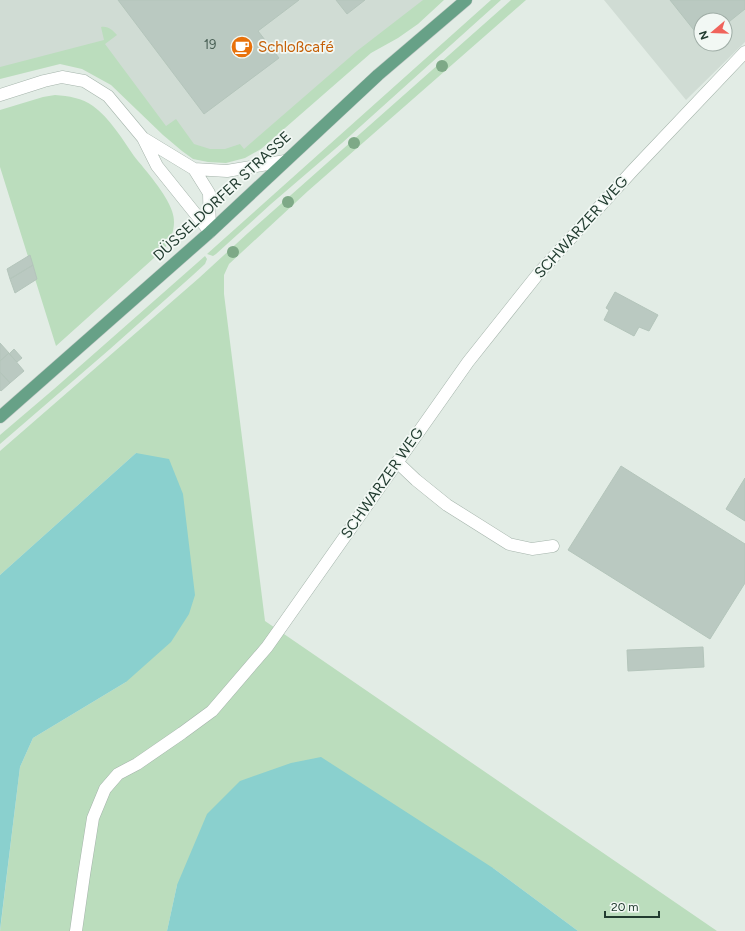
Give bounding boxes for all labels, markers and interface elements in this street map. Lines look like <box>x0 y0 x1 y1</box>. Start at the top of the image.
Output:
north arrow <box>693 12 733 52</box>
text: N <box>696 29 712 41</box>
cafe icon: Schloßcafé <box>229 34 255 60</box>
house number: 19 <box>204 37 216 52</box>
place label: Schloßcafé <box>258 38 334 56</box>
street label: DÜSSELDORFER STRASSE <box>149 127 295 265</box>
street label: SCHWARZER WEG <box>530 172 632 282</box>
street label: SCHWARZER WEG <box>337 424 427 542</box>
scale bar <box>605 893 659 919</box>
text: 20 m <box>611 900 639 914</box>

